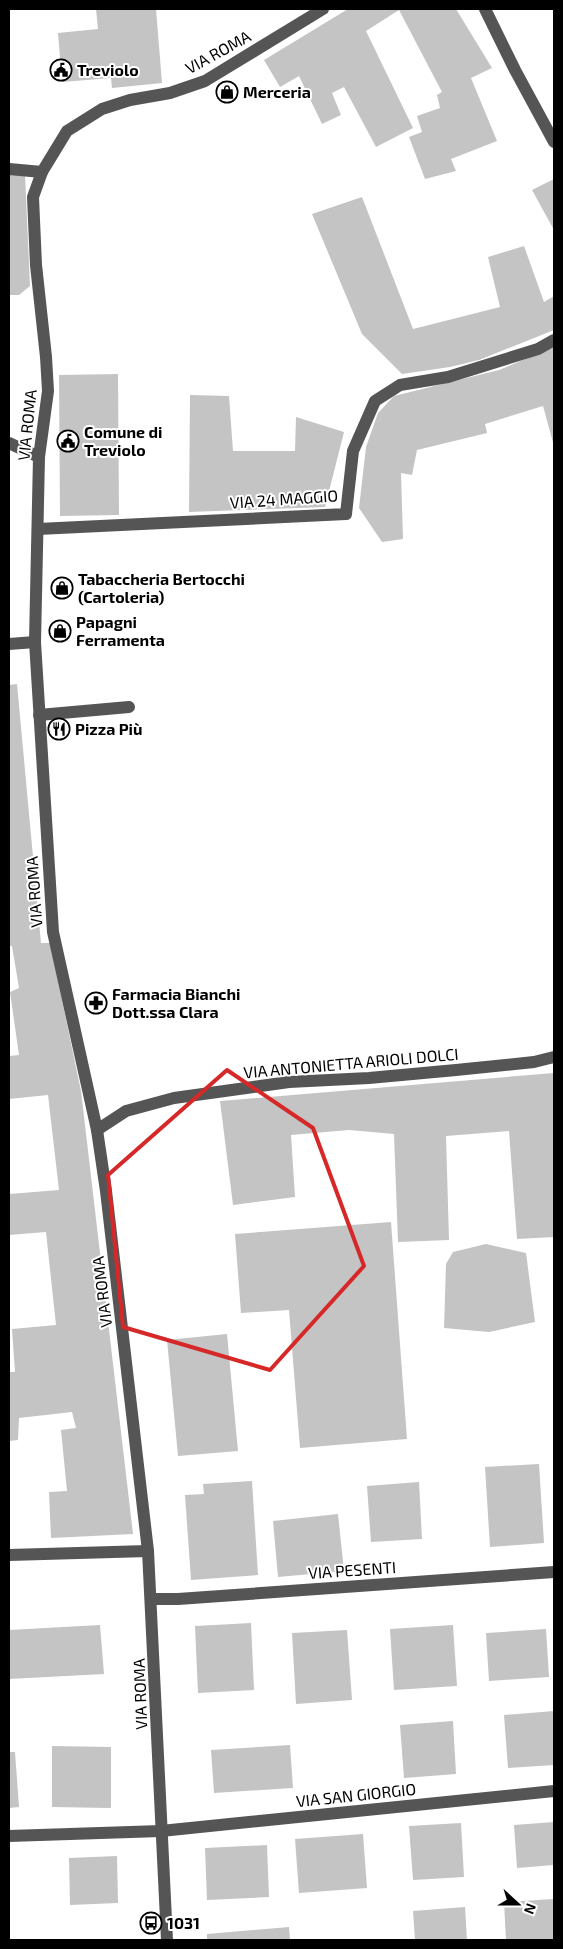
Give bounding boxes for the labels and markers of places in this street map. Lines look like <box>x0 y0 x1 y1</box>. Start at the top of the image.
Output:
public building icon: Treviolo <box>49 58 73 82</box>
place label: Treviolo <box>77 60 139 79</box>
shop icon: Merceria <box>215 80 239 104</box>
place label: Merceria <box>243 82 311 101</box>
place label: Comune di Treviolo <box>84 422 163 459</box>
public building icon: Comune di Treviolo <box>56 429 80 453</box>
place label: Tabaccheria Bertocchi (Cartoleria) <box>78 569 245 606</box>
shop icon: Tabaccheria Bertocchi (Cartoleria) <box>50 576 74 600</box>
place label: Papagni Ferramenta <box>76 612 165 649</box>
shop icon: Papagni Ferramenta <box>48 619 72 643</box>
restaurant icon: Pizza Più <box>47 717 71 741</box>
place label: Pizza Più <box>75 719 143 738</box>
place label: Farmacia Bianchi Dott.ssa Clara <box>112 984 240 1021</box>
pharmacy icon: Farmacia Bianchi Dott.ssa Clara <box>84 991 108 1015</box>
bus stop icon: 1031 <box>139 1911 163 1935</box>
place label: 1031 <box>167 1913 200 1932</box>

